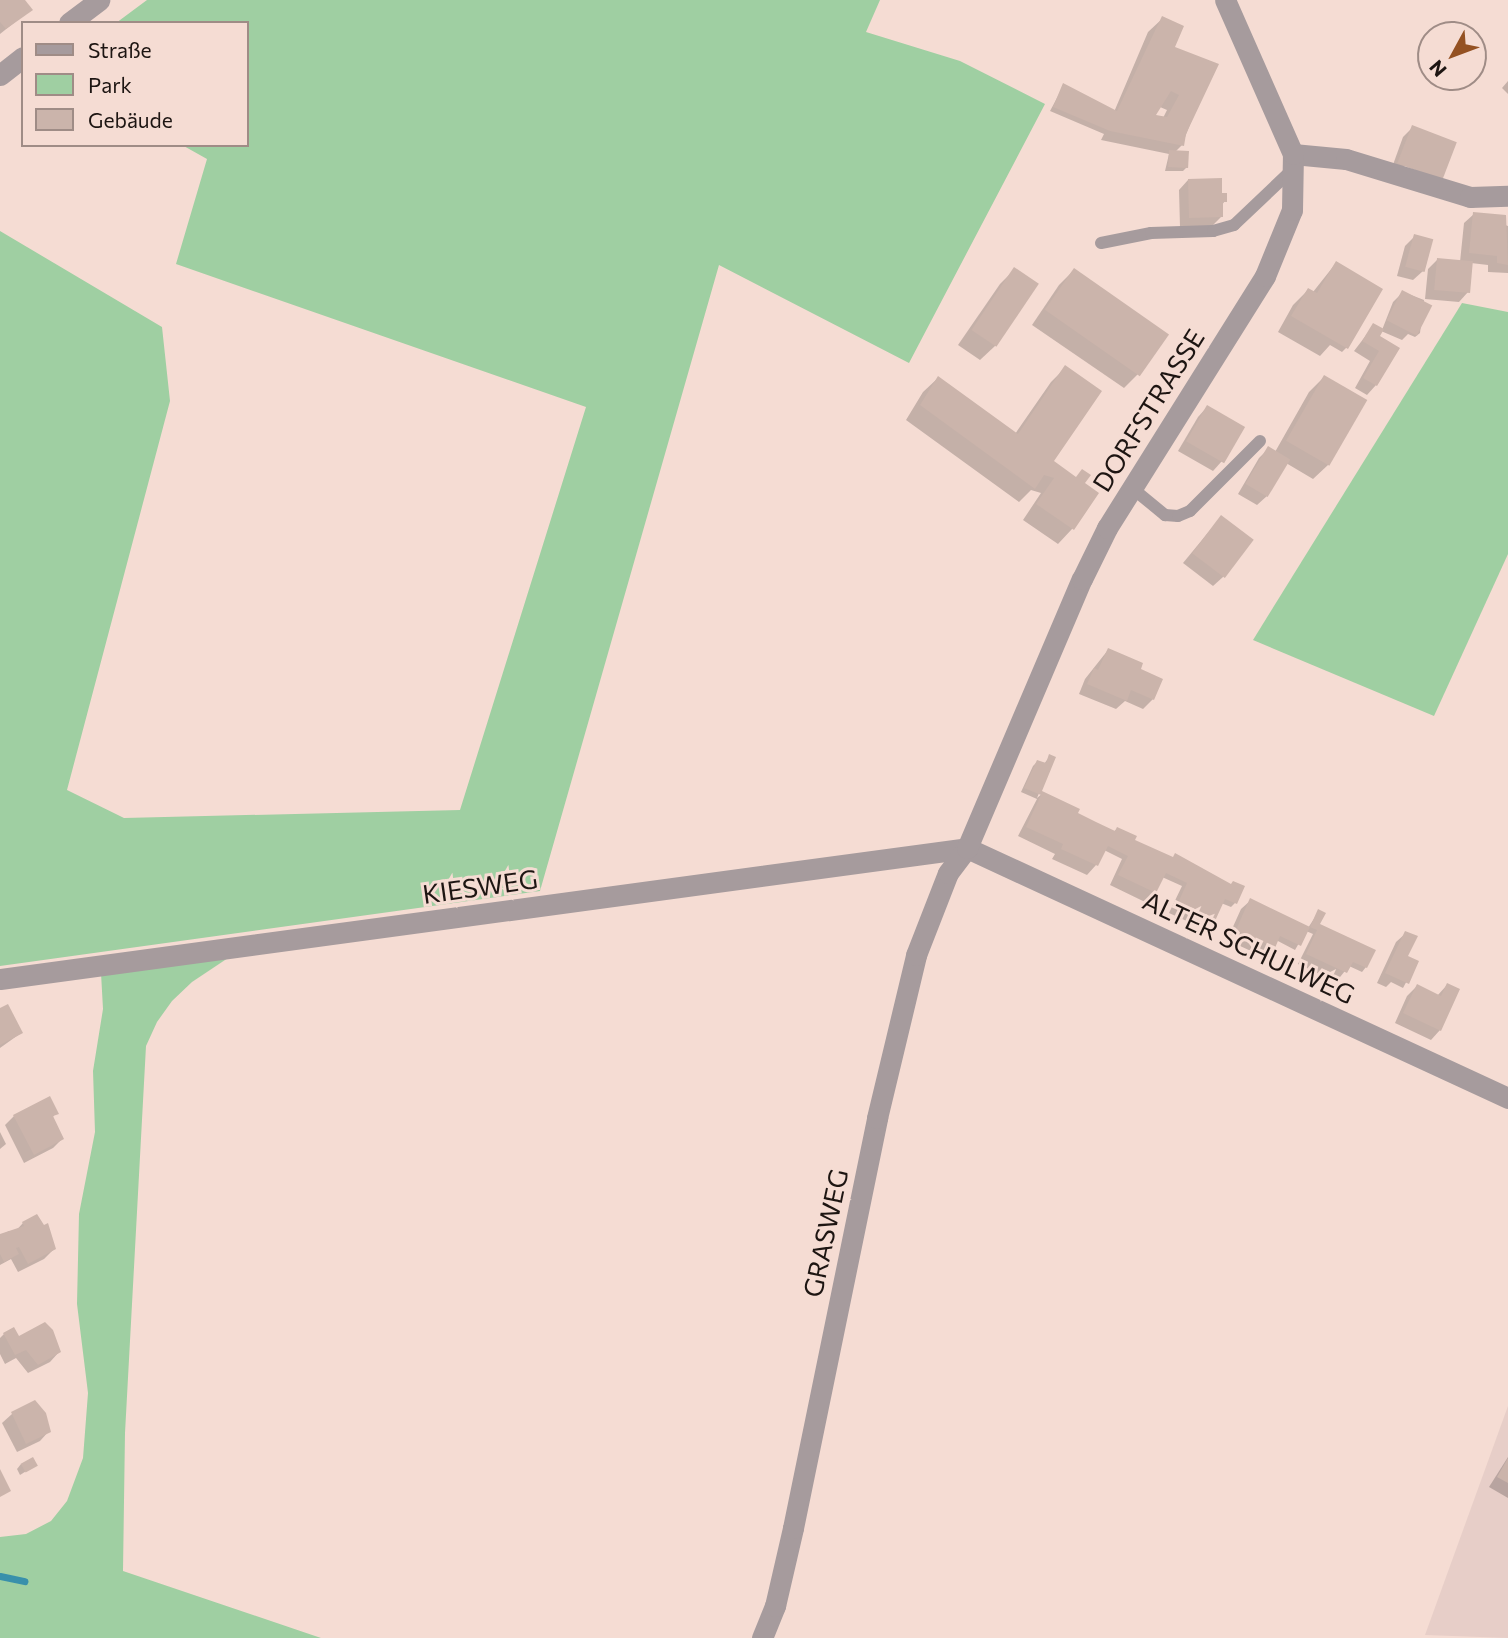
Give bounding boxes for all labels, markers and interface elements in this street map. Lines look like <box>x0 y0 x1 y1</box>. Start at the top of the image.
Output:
legend <box>21 21 248 147</box>
north arrow <box>1417 21 1487 91</box>
text: Straße <box>88 37 152 62</box>
text: N <box>1424 56 1451 82</box>
text: Park <box>88 72 132 97</box>
text: Gebäude <box>88 107 173 132</box>
street label: DORFSTRASSE <box>1086 323 1210 497</box>
street label: KIESWEG <box>420 862 540 910</box>
street label: ALTER SCHULWEG <box>1138 884 1360 1010</box>
street label: GRASWEG <box>796 1166 854 1300</box>

